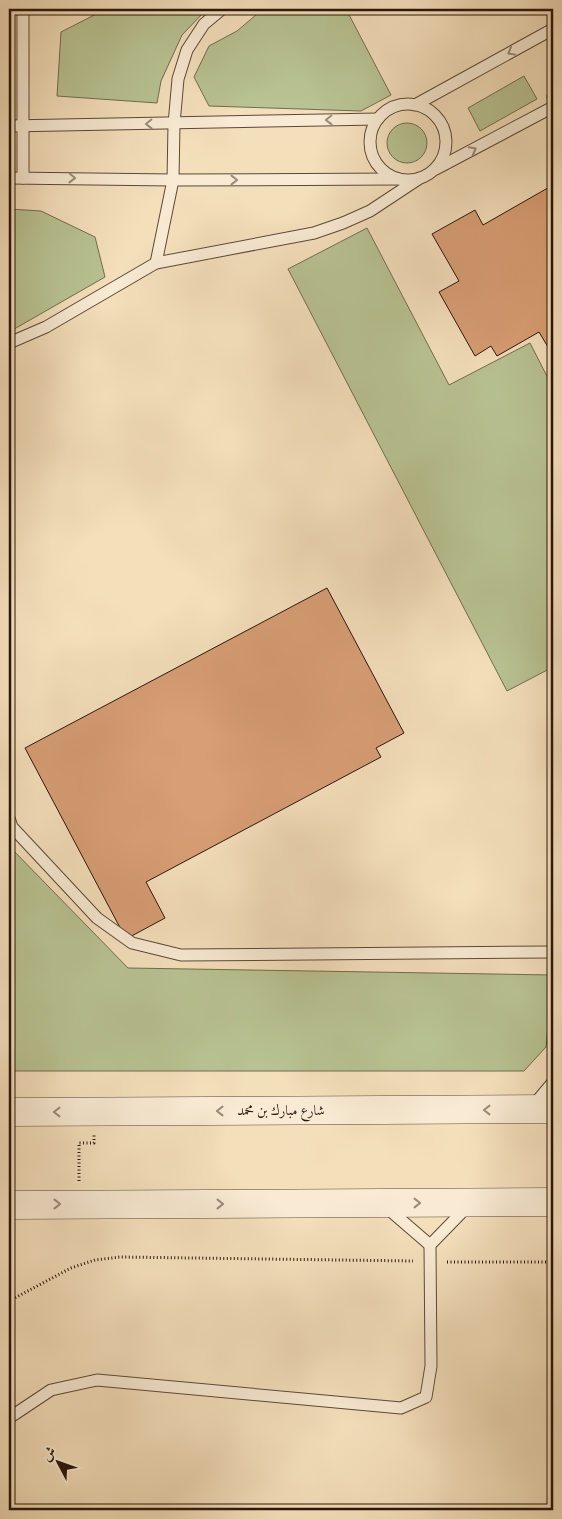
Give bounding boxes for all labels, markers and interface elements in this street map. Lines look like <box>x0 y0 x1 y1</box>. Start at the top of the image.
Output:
one-way arrow <box>507 46 516 56</box>
one-way arrow <box>325 115 333 126</box>
one-way arrow <box>145 119 152 129</box>
one-way arrow <box>467 146 476 156</box>
one-way arrow <box>68 173 76 184</box>
one-way arrow <box>231 175 239 185</box>
street label: شارع مبارك بن محمد <box>237 1102 325 1122</box>
one-way arrow <box>483 1105 490 1115</box>
one-way arrow <box>215 1106 223 1116</box>
one-way arrow <box>53 1107 60 1117</box>
one-way arrow <box>414 1198 422 1208</box>
one-way arrow <box>54 1199 62 1209</box>
one-way arrow <box>216 1199 224 1209</box>
north arrow <box>32 1436 82 1486</box>
text: ش <box>38 1443 60 1465</box>

